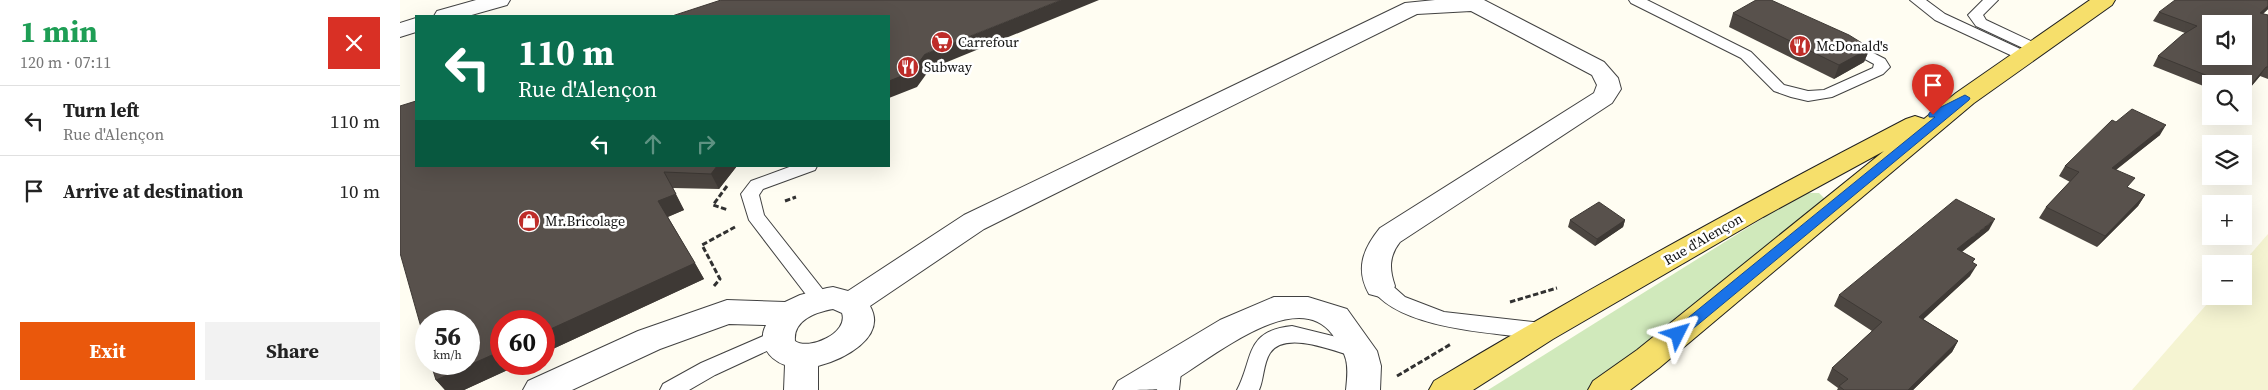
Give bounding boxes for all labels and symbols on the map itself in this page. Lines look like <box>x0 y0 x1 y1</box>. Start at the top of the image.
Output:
supermarket icon: Carrefour <box>930 30 954 54</box>
place label: Carrefour <box>958 32 1019 52</box>
restaurant icon: McDonald's <box>1788 34 1812 58</box>
place label: McDonald's <box>1816 36 1888 56</box>
restaurant icon: Subway <box>896 55 920 79</box>
place label: Subway <box>924 57 973 77</box>
pin <box>1912 64 1954 115</box>
street label: Rue d'Alençon <box>1660 208 1747 270</box>
shop icon: Mr.Bricolage <box>517 209 541 233</box>
place label: Mr.Bricolage <box>545 211 625 231</box>
position arrow <box>1651 307 1703 359</box>
speed limit sign: 60 <box>490 310 555 375</box>

